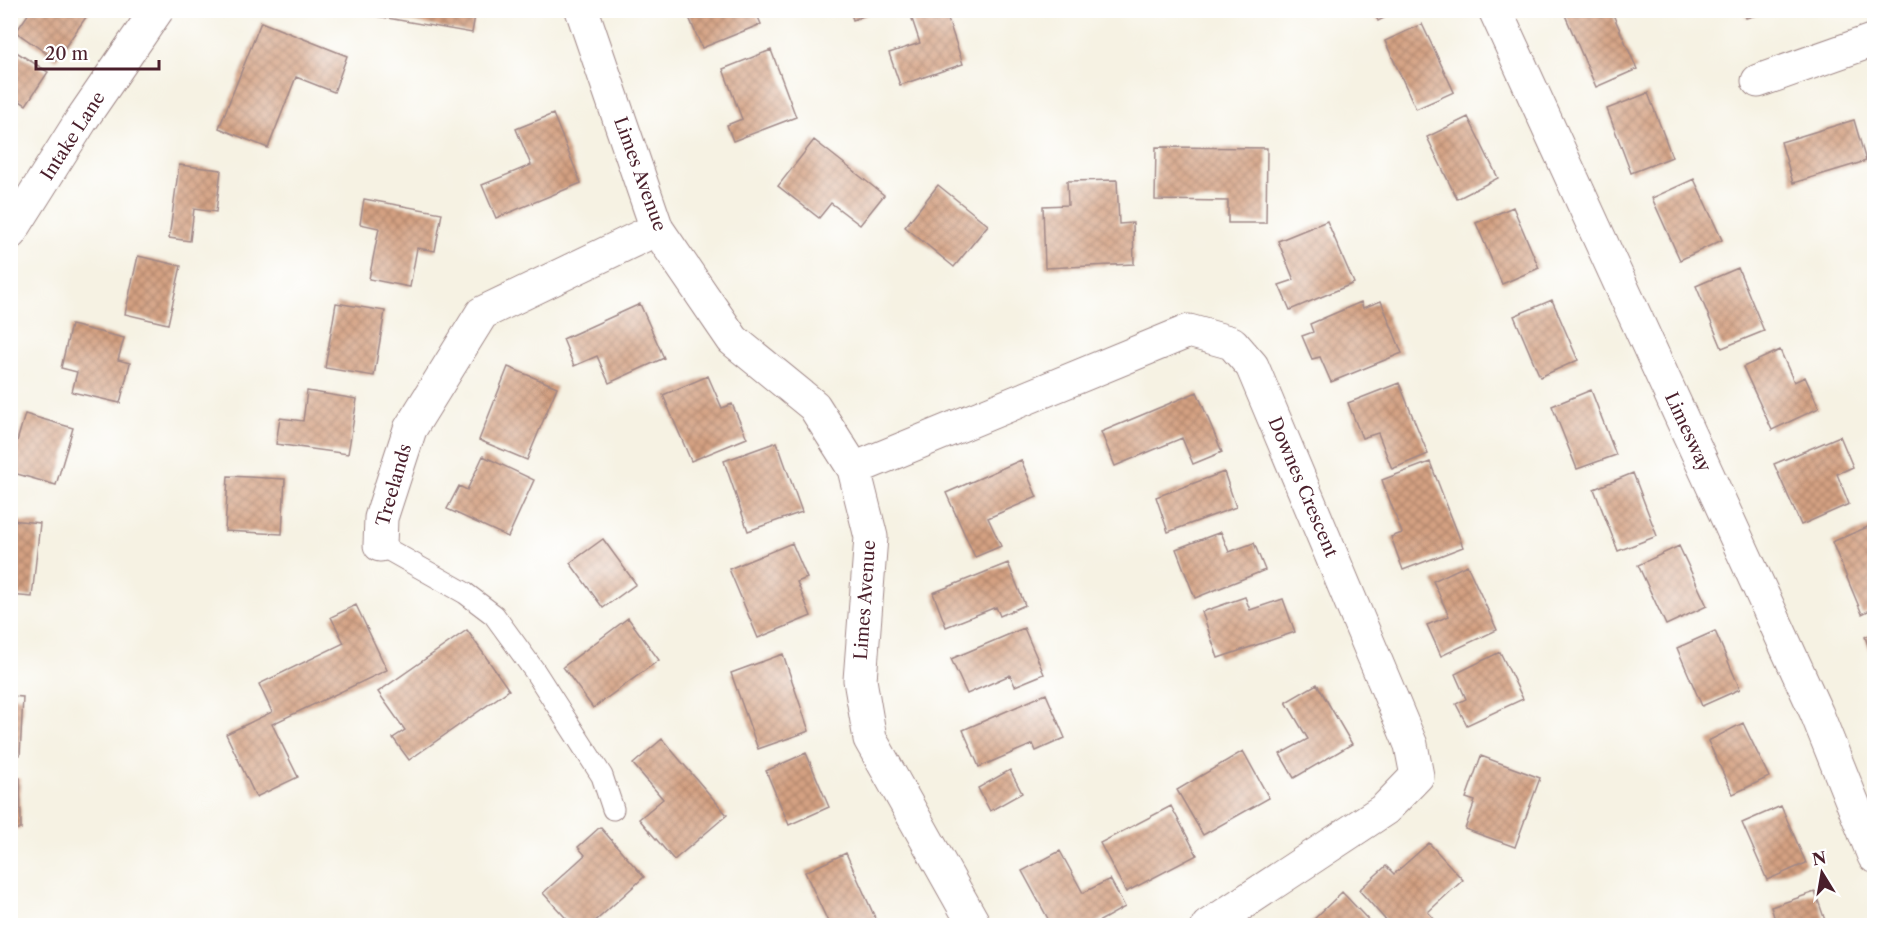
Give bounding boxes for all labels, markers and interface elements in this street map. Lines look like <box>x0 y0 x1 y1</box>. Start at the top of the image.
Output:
scale bar <box>36 33 159 71</box>
text: 20 m <box>45 43 89 65</box>
street label: Intake Lane <box>36 88 110 184</box>
street label: Limes Avenue <box>609 114 671 234</box>
street label: Limesway <box>1660 389 1716 476</box>
street label: Downes Crescent <box>1264 414 1343 561</box>
street label: Treelands <box>372 441 416 529</box>
street label: Limes Avenue <box>850 539 880 661</box>
north arrow <box>1792 843 1852 903</box>
text: N <box>1810 847 1828 869</box>

